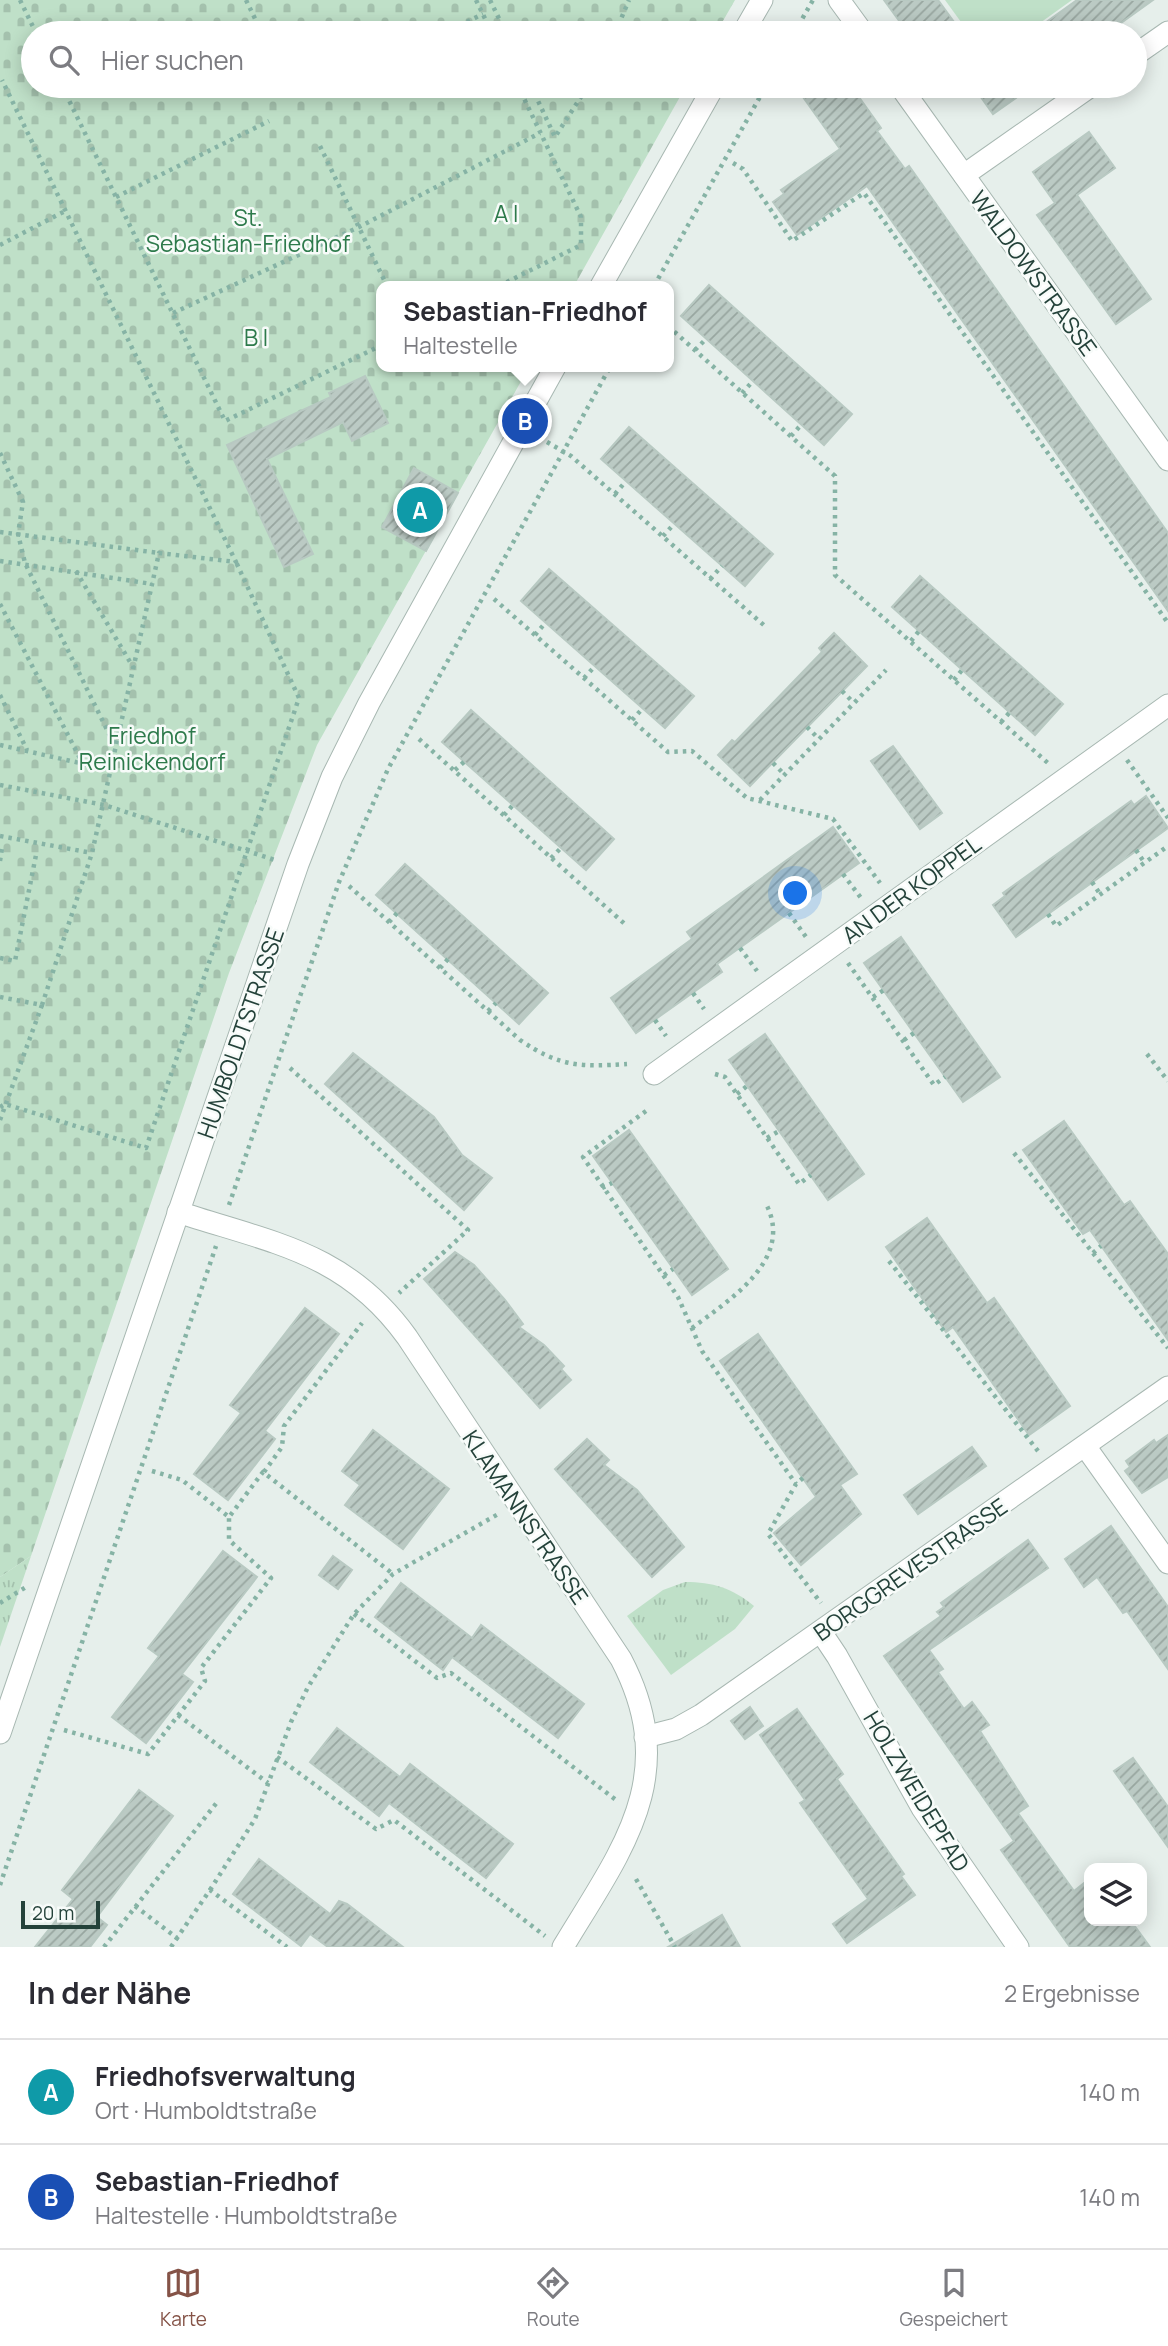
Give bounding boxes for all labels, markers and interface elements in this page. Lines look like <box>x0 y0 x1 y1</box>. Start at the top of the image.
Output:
search box <box>21 21 1147 98</box>
icon: search <box>45 41 83 79</box>
text: Hier suchen <box>101 42 244 78</box>
street label: WALDOWSTRASSE <box>963 184 1105 362</box>
park label: A I <box>494 197 518 229</box>
park label: St. Sebastian-Friedhof <box>146 201 350 259</box>
popup <box>376 281 674 372</box>
text: Sebastian-Friedhof <box>403 293 647 329</box>
park label: B I <box>244 321 268 353</box>
text: Haltestelle <box>403 329 518 361</box>
pin: B <box>502 395 548 447</box>
pin: A <box>397 484 443 536</box>
park label: Friedhof Reinickendorf <box>79 719 225 777</box>
street label: AN DER KOPPEL <box>835 827 987 950</box>
your location <box>778 876 812 910</box>
street label: HUMBOLDTSTRASSE <box>189 923 291 1143</box>
street label: KLAMANNSTRASSE <box>456 1424 596 1610</box>
street label: BORGGREVESTRASSE <box>807 1490 1013 1648</box>
street label: HOLZWEIDEPFAD <box>856 1705 978 1877</box>
map controls <box>1084 1863 1147 1926</box>
button: layers <box>1084 1863 1147 1926</box>
scale bar <box>21 1898 100 1930</box>
text: 20 m <box>32 1900 74 1926</box>
text: In der Nähe <box>28 1972 191 2013</box>
text: 2 Ergebnisse <box>1004 1977 1140 2009</box>
text: Friedhofsverwaltung <box>95 2058 356 2094</box>
text: A <box>43 2076 59 2108</box>
text: 140 m <box>1079 2076 1140 2108</box>
text: Ort · Humboldtstraße <box>95 2094 317 2126</box>
text: Sebastian-Friedhof <box>95 2163 339 2199</box>
text: B <box>44 2181 58 2213</box>
text: 140 m <box>1079 2181 1140 2213</box>
text: Haltestelle · Humboldtstraße <box>95 2199 397 2231</box>
tab: Karte <box>160 2264 207 2332</box>
tab: Route <box>527 2264 580 2332</box>
tab: Gespeichert <box>899 2264 1008 2332</box>

